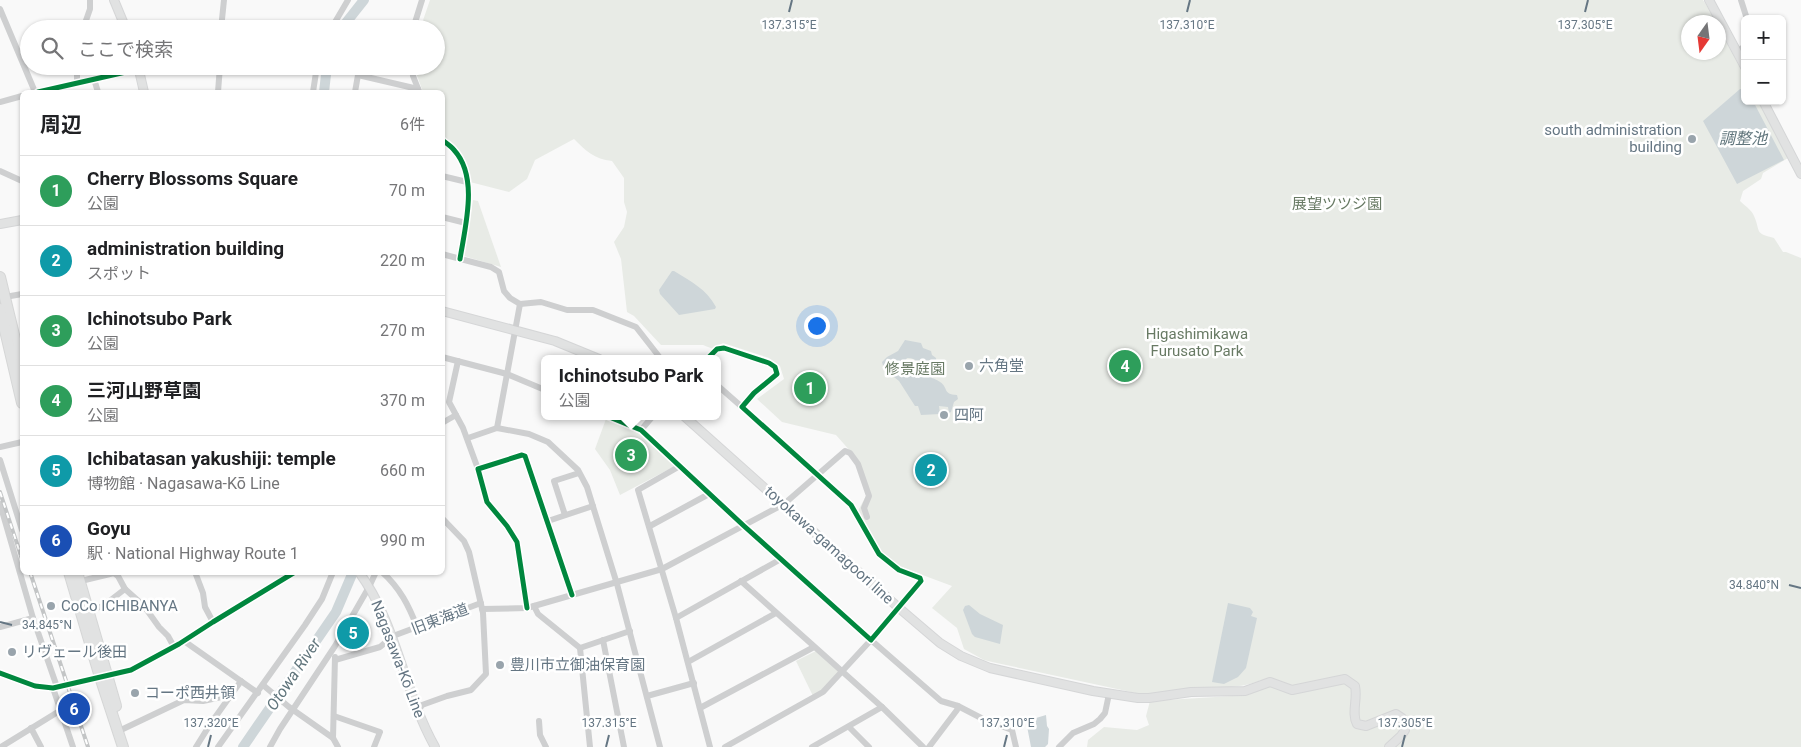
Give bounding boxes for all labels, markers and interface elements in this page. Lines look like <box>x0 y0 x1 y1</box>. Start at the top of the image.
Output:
north arrow <box>1681 15 1726 60</box>
map controls <box>1741 15 1786 105</box>
button: + <box>1741 15 1786 60</box>
text: 137.315°E <box>762 18 817 32</box>
text: 137.310°E <box>1160 18 1215 32</box>
text: 137.305°E <box>1558 18 1613 32</box>
search box <box>20 20 445 75</box>
icon: search <box>38 34 66 62</box>
text: ここで検索 <box>78 38 173 61</box>
button: − <box>1741 60 1786 105</box>
text: 周辺 <box>40 113 82 137</box>
text: 6件 <box>400 115 425 134</box>
place label: south administration building <box>1544 121 1682 156</box>
water label: 調整池 <box>1719 129 1769 148</box>
marker: south administration building <box>1686 133 1698 145</box>
text: Cherry Blossoms Square <box>87 167 298 190</box>
text: 1 <box>51 181 61 200</box>
text: 70 m <box>389 181 425 200</box>
text: 公園 <box>87 194 119 213</box>
park label: 展望ツツジ園 <box>1292 195 1382 213</box>
text: administration building <box>87 237 284 260</box>
text: 2 <box>51 251 61 270</box>
text: 220 m <box>380 251 425 270</box>
text: スポット <box>87 264 151 283</box>
text: Ichinotsubo Park <box>87 307 232 330</box>
your location <box>804 313 830 339</box>
text: 3 <box>51 321 61 340</box>
text: 270 m <box>380 321 425 340</box>
park label: Higashimikawa Furusato Park <box>1146 325 1248 360</box>
text: 公園 <box>87 334 119 353</box>
pin: 4 <box>1109 347 1141 385</box>
popup <box>541 355 721 420</box>
place label: 六角堂 <box>979 357 1024 375</box>
park label: 修景庭園 <box>885 360 945 378</box>
marker: 六角堂 <box>963 360 975 372</box>
text: Ichinotsubo Park <box>559 364 703 387</box>
pin: 1 <box>794 369 826 407</box>
text: 三河山野草園 <box>87 379 201 402</box>
text: 4 <box>51 391 61 410</box>
text: 370 m <box>380 391 425 410</box>
text: 公園 <box>559 391 591 410</box>
text: 公園 <box>87 406 119 425</box>
place label: 四阿 <box>954 406 984 424</box>
marker: 四阿 <box>938 409 950 421</box>
pin: 3 <box>615 436 647 474</box>
text: Ichibatasan yakushiji: temple <box>87 447 336 470</box>
pin: 2 <box>915 451 947 489</box>
text: 5 <box>51 461 61 480</box>
text: 660 m <box>380 461 425 480</box>
text: 博物館 · Nagasawa-Kō Line <box>87 474 280 493</box>
street label: toyokawa-gamagoori line <box>761 482 897 608</box>
text: Goyu <box>87 517 131 540</box>
text: 6 <box>51 531 61 550</box>
text: 990 m <box>380 531 425 550</box>
text: 駅 · National Highway Route 1 <box>87 544 299 563</box>
text: 34.840°N <box>1729 578 1779 592</box>
place label: CoCo ICHIBANYA <box>61 597 178 615</box>
street label: Nagasawa-Kō Line <box>367 598 429 720</box>
marker: CoCo ICHIBANYA <box>45 600 57 612</box>
street label: 旧東海道 <box>409 600 471 638</box>
pin: 5 <box>337 614 369 652</box>
text: 34.845°N <box>22 618 72 632</box>
water label: Otowa River <box>262 634 325 714</box>
place label: リヴェール後田 <box>22 643 127 661</box>
marker: リヴェール後田 <box>6 646 18 658</box>
place label: 豊川市立御油保育園 <box>510 656 645 674</box>
marker: 豊川市立御油保育園 <box>494 659 506 671</box>
place label: コーポ西井領 <box>145 684 235 702</box>
marker: コーポ西井領 <box>129 687 141 699</box>
pin: 6 <box>58 690 90 728</box>
text: 137.320°E <box>184 716 239 730</box>
text: 137.315°E <box>582 716 637 730</box>
text: 137.310°E <box>980 716 1035 730</box>
text: 137.305°E <box>1378 716 1433 730</box>

